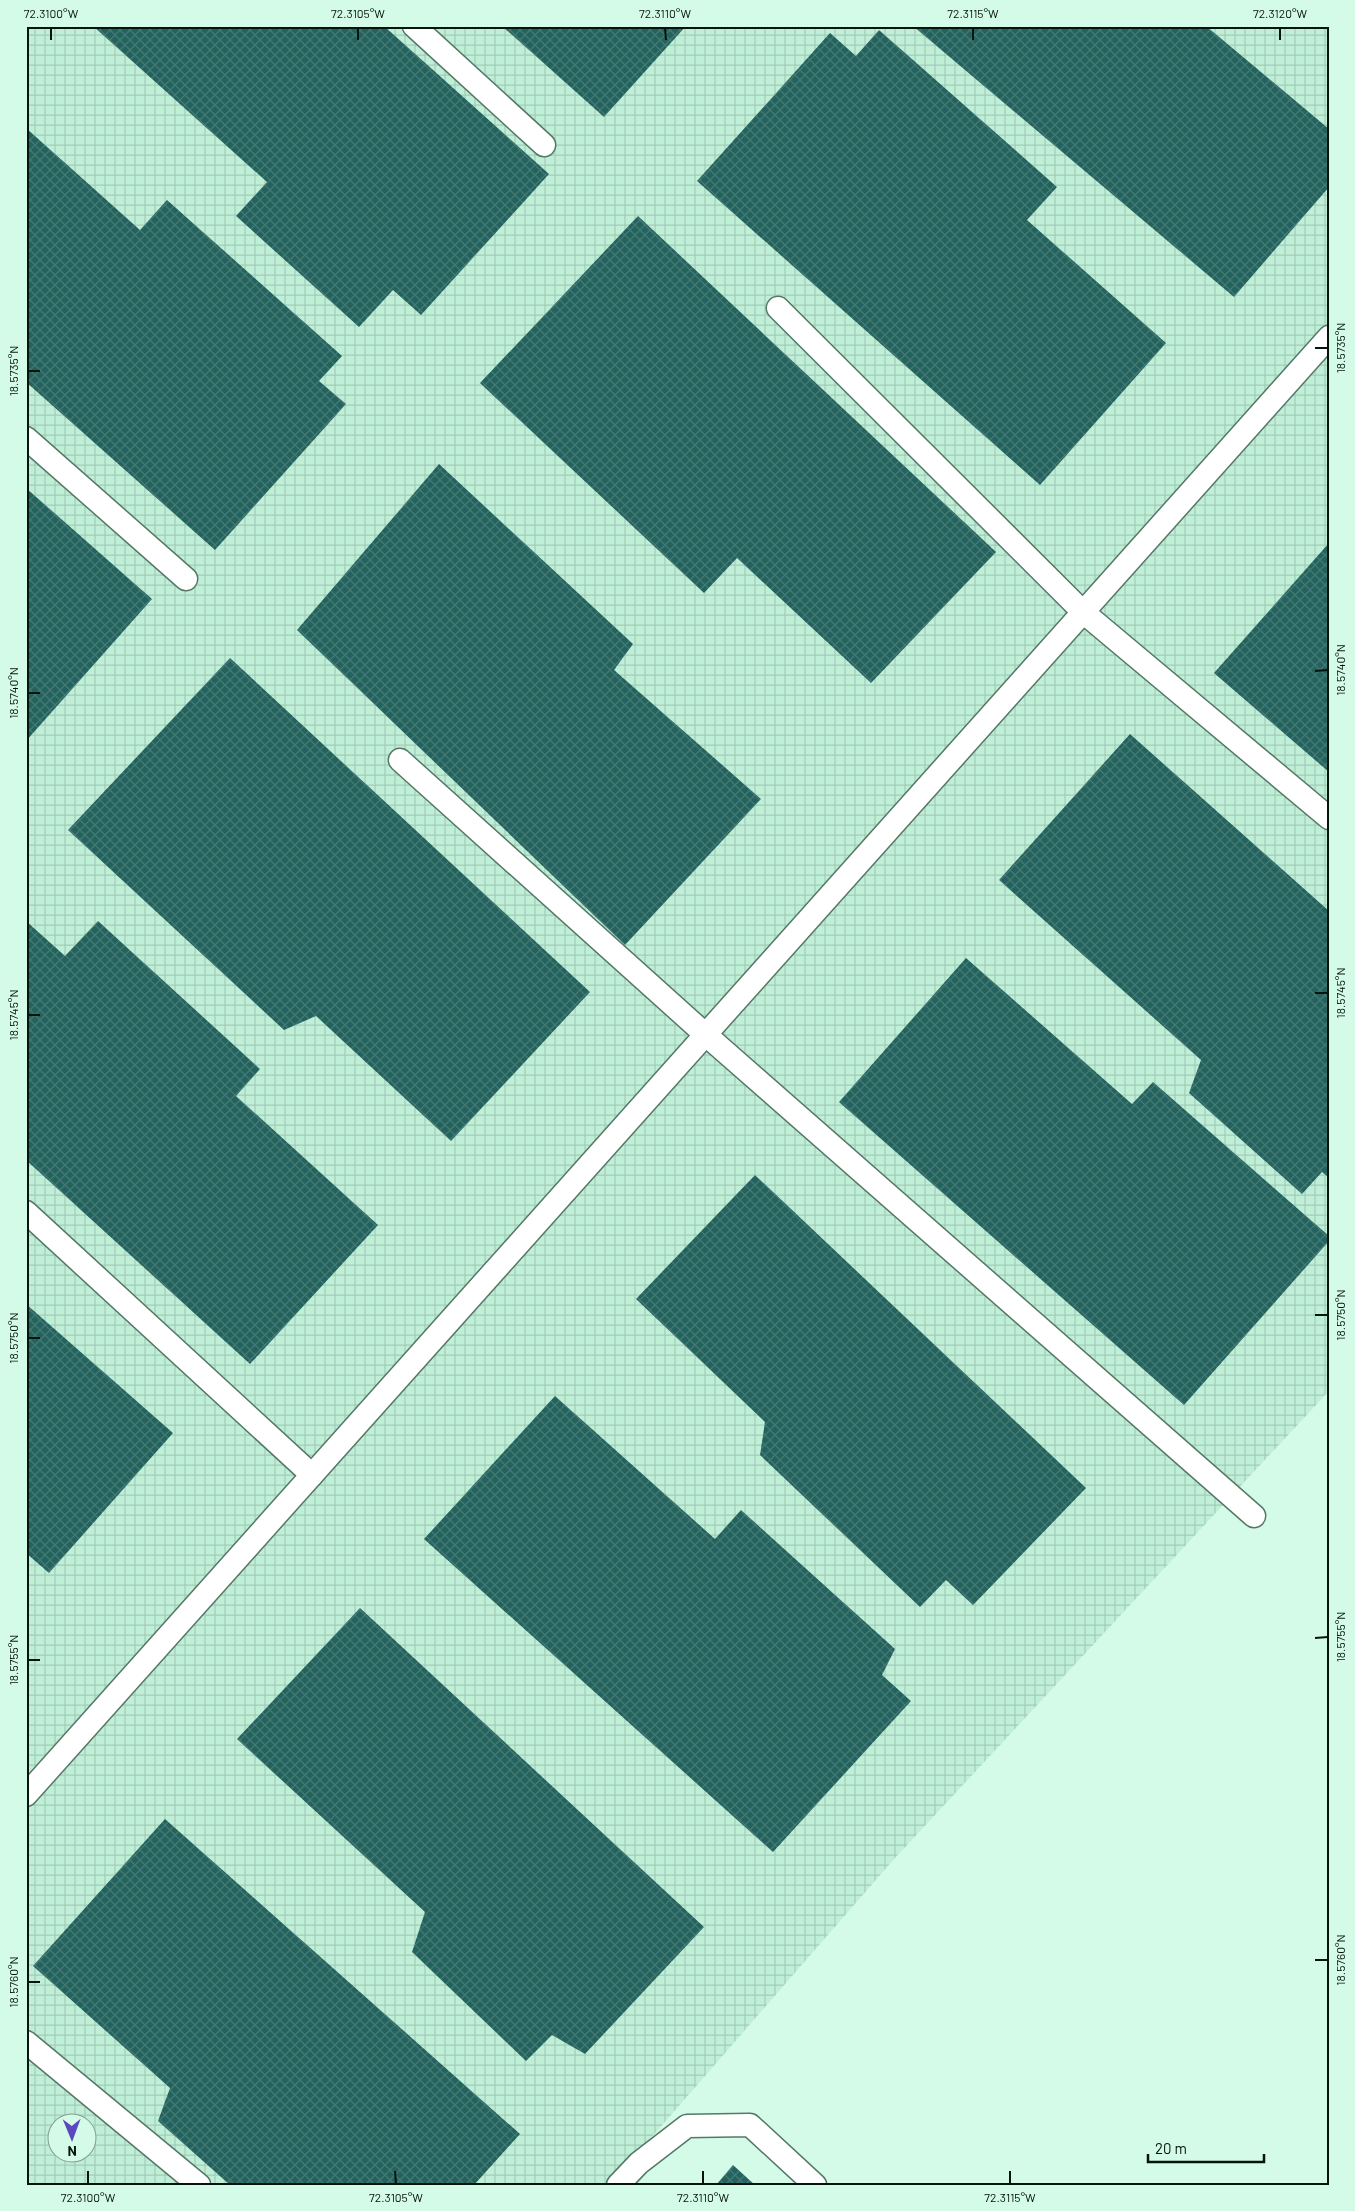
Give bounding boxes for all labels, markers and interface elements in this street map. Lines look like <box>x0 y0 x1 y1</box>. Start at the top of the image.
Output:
text: 72.3100°W <box>24 6 79 20</box>
text: 72.3105°W <box>331 6 385 20</box>
text: 72.3110°W <box>639 6 691 20</box>
text: 72.3115°W <box>947 6 999 20</box>
text: 72.3120°W <box>1253 6 1307 20</box>
text: 18.5735°N <box>1333 323 1347 373</box>
text: 18.5735°N <box>6 346 20 396</box>
text: 18.5740°N <box>1333 644 1347 696</box>
text: 18.5740°N <box>6 667 20 719</box>
text: 18.5745°N <box>1333 967 1347 1019</box>
text: 18.5745°N <box>6 989 20 1041</box>
text: 18.5750°N <box>1333 1289 1347 1341</box>
text: 18.5750°N <box>6 1312 20 1364</box>
text: 18.5755°N <box>1333 1612 1347 1662</box>
text: 18.5755°N <box>6 1635 20 1685</box>
text: 18.5760°N <box>1333 1934 1347 1986</box>
text: 18.5760°N <box>6 1956 20 2008</box>
north arrow <box>48 2114 98 2164</box>
scale bar <box>1148 2131 1264 2163</box>
text: 20 m <box>1155 2139 1187 2157</box>
text: N <box>67 2143 77 2160</box>
text: 72.3100°W <box>61 2190 116 2204</box>
text: 72.3105°W <box>369 2190 423 2204</box>
text: 72.3110°W <box>677 2190 729 2204</box>
text: 72.3115°W <box>984 2190 1036 2204</box>

